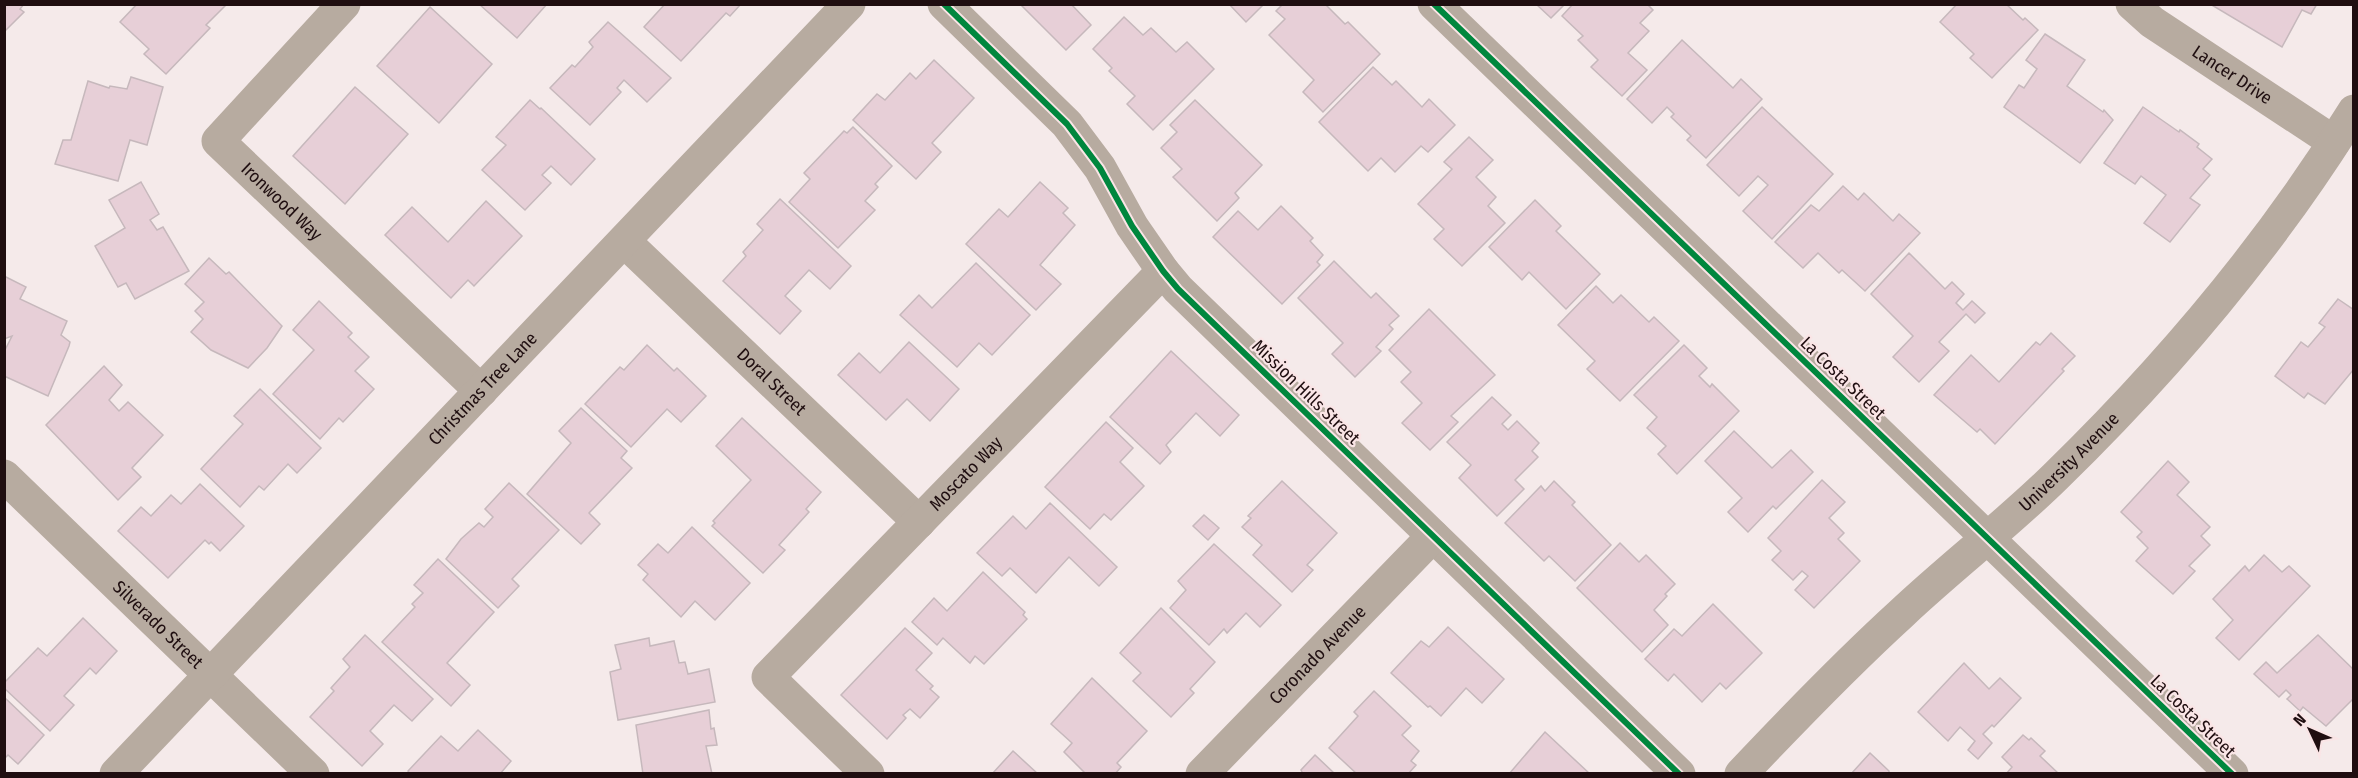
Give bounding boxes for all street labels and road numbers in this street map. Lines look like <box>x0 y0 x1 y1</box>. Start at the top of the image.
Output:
street label: Lancer Drive <box>2188 41 2276 109</box>
street label: Ironwood Way <box>237 158 327 245</box>
street label: Christmas Tree Lane <box>424 327 542 450</box>
street label: La Costa Street <box>1796 332 1890 424</box>
street label: Mission Hills Street <box>1248 335 1365 449</box>
street label: Doral Street <box>732 344 811 420</box>
street label: University Avenue <box>2014 408 2124 516</box>
street label: Moscato Way <box>925 432 1007 515</box>
street label: Silverado Street <box>108 576 208 673</box>
street label: Coronado Avenue <box>1265 601 1371 709</box>
street label: La Costa Street <box>2146 670 2240 762</box>

